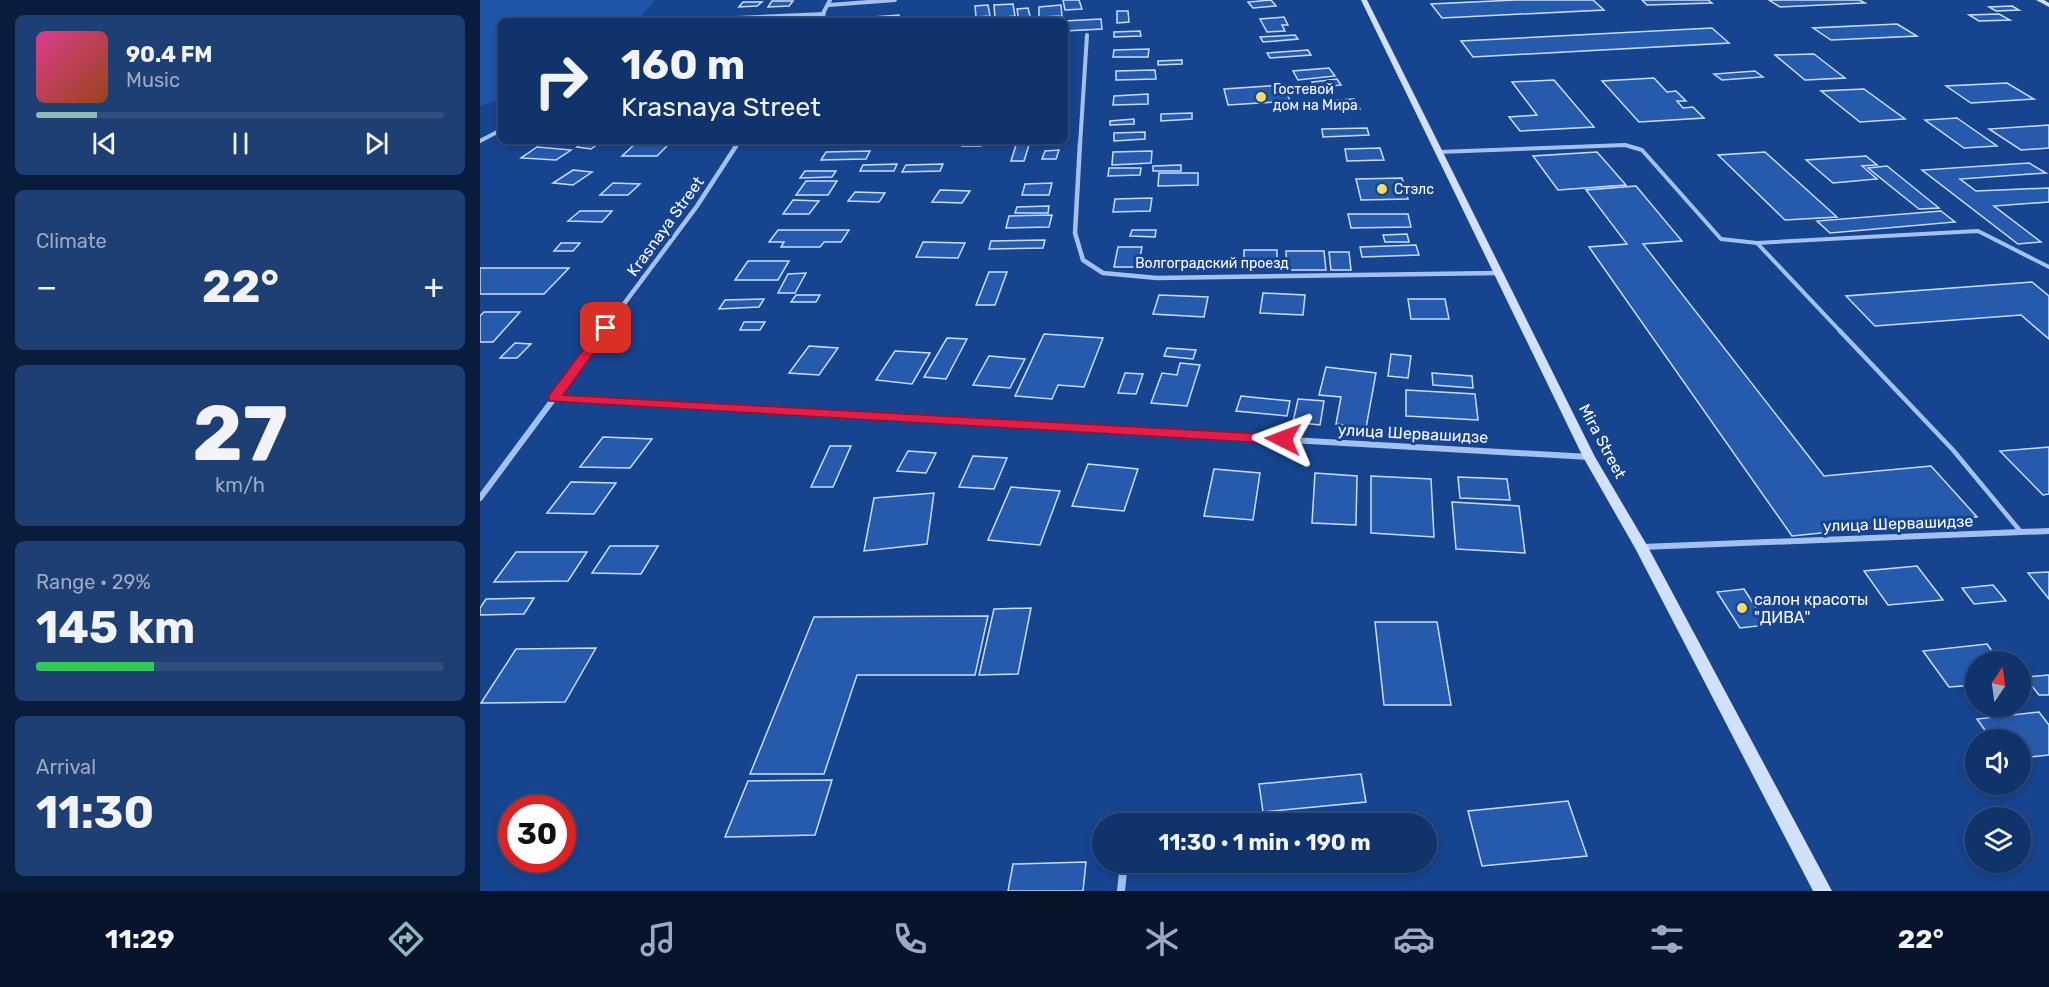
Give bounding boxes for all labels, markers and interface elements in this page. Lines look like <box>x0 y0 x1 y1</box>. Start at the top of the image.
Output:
text: 160 m <box>621 40 745 90</box>
text: 90.4 FM <box>126 41 213 68</box>
icon: right <box>522 42 600 120</box>
text: Music <box>126 68 180 92</box>
place label: Гостевой дом на Мира <box>1273 81 1358 114</box>
marker: Гостевой дом на Мира <box>1254 90 1268 104</box>
text: Krasnaya Street <box>621 91 821 123</box>
icon: previous <box>88 127 121 160</box>
icon: pause <box>224 127 257 160</box>
icon: next <box>360 127 393 160</box>
street label: Krasnaya Street <box>623 173 708 280</box>
place label: Стэлс <box>1394 181 1434 198</box>
marker: Стэлс <box>1375 182 1389 196</box>
text: Climate <box>36 229 107 253</box>
street label: Волгоградский проезд <box>1135 255 1289 272</box>
text: 22° <box>202 260 279 313</box>
text: − <box>36 267 57 306</box>
text: + <box>423 267 444 306</box>
pin <box>580 302 631 353</box>
icon: arrive <box>589 311 622 344</box>
text: 27 <box>192 387 288 480</box>
street label: Mira Street <box>1575 401 1630 482</box>
position arrow <box>1251 407 1315 471</box>
street label: улица Шервашидзе <box>1337 420 1489 447</box>
text: km/h <box>215 473 265 497</box>
street label: улица Шервашидзе <box>1822 511 1974 536</box>
text: Range · 29% <box>36 570 151 594</box>
place label: салон красоты "ДИВА" <box>1754 590 1868 627</box>
text: 145 km <box>36 601 195 654</box>
marker: салон красоты "ДИВА" <box>1735 601 1749 615</box>
north arrow <box>1965 651 2031 717</box>
map controls <box>1965 651 2031 873</box>
button: sound <box>1965 729 2031 795</box>
text: Arrival <box>36 755 96 779</box>
text: 11:30 <box>36 786 154 839</box>
speed limit sign: 30 <box>498 795 576 873</box>
button: layers <box>1965 807 2031 873</box>
text: 11:30 · 1 min · 190 m <box>1158 829 1371 856</box>
icon: directions <box>385 918 427 960</box>
icon: music <box>637 918 679 960</box>
icon: phone <box>889 918 931 960</box>
icon: climate <box>1141 918 1183 960</box>
icon: car <box>1393 918 1435 960</box>
icon: filters <box>1646 918 1688 960</box>
text: 11:29 <box>105 923 175 955</box>
text: 22° <box>1898 923 1944 955</box>

